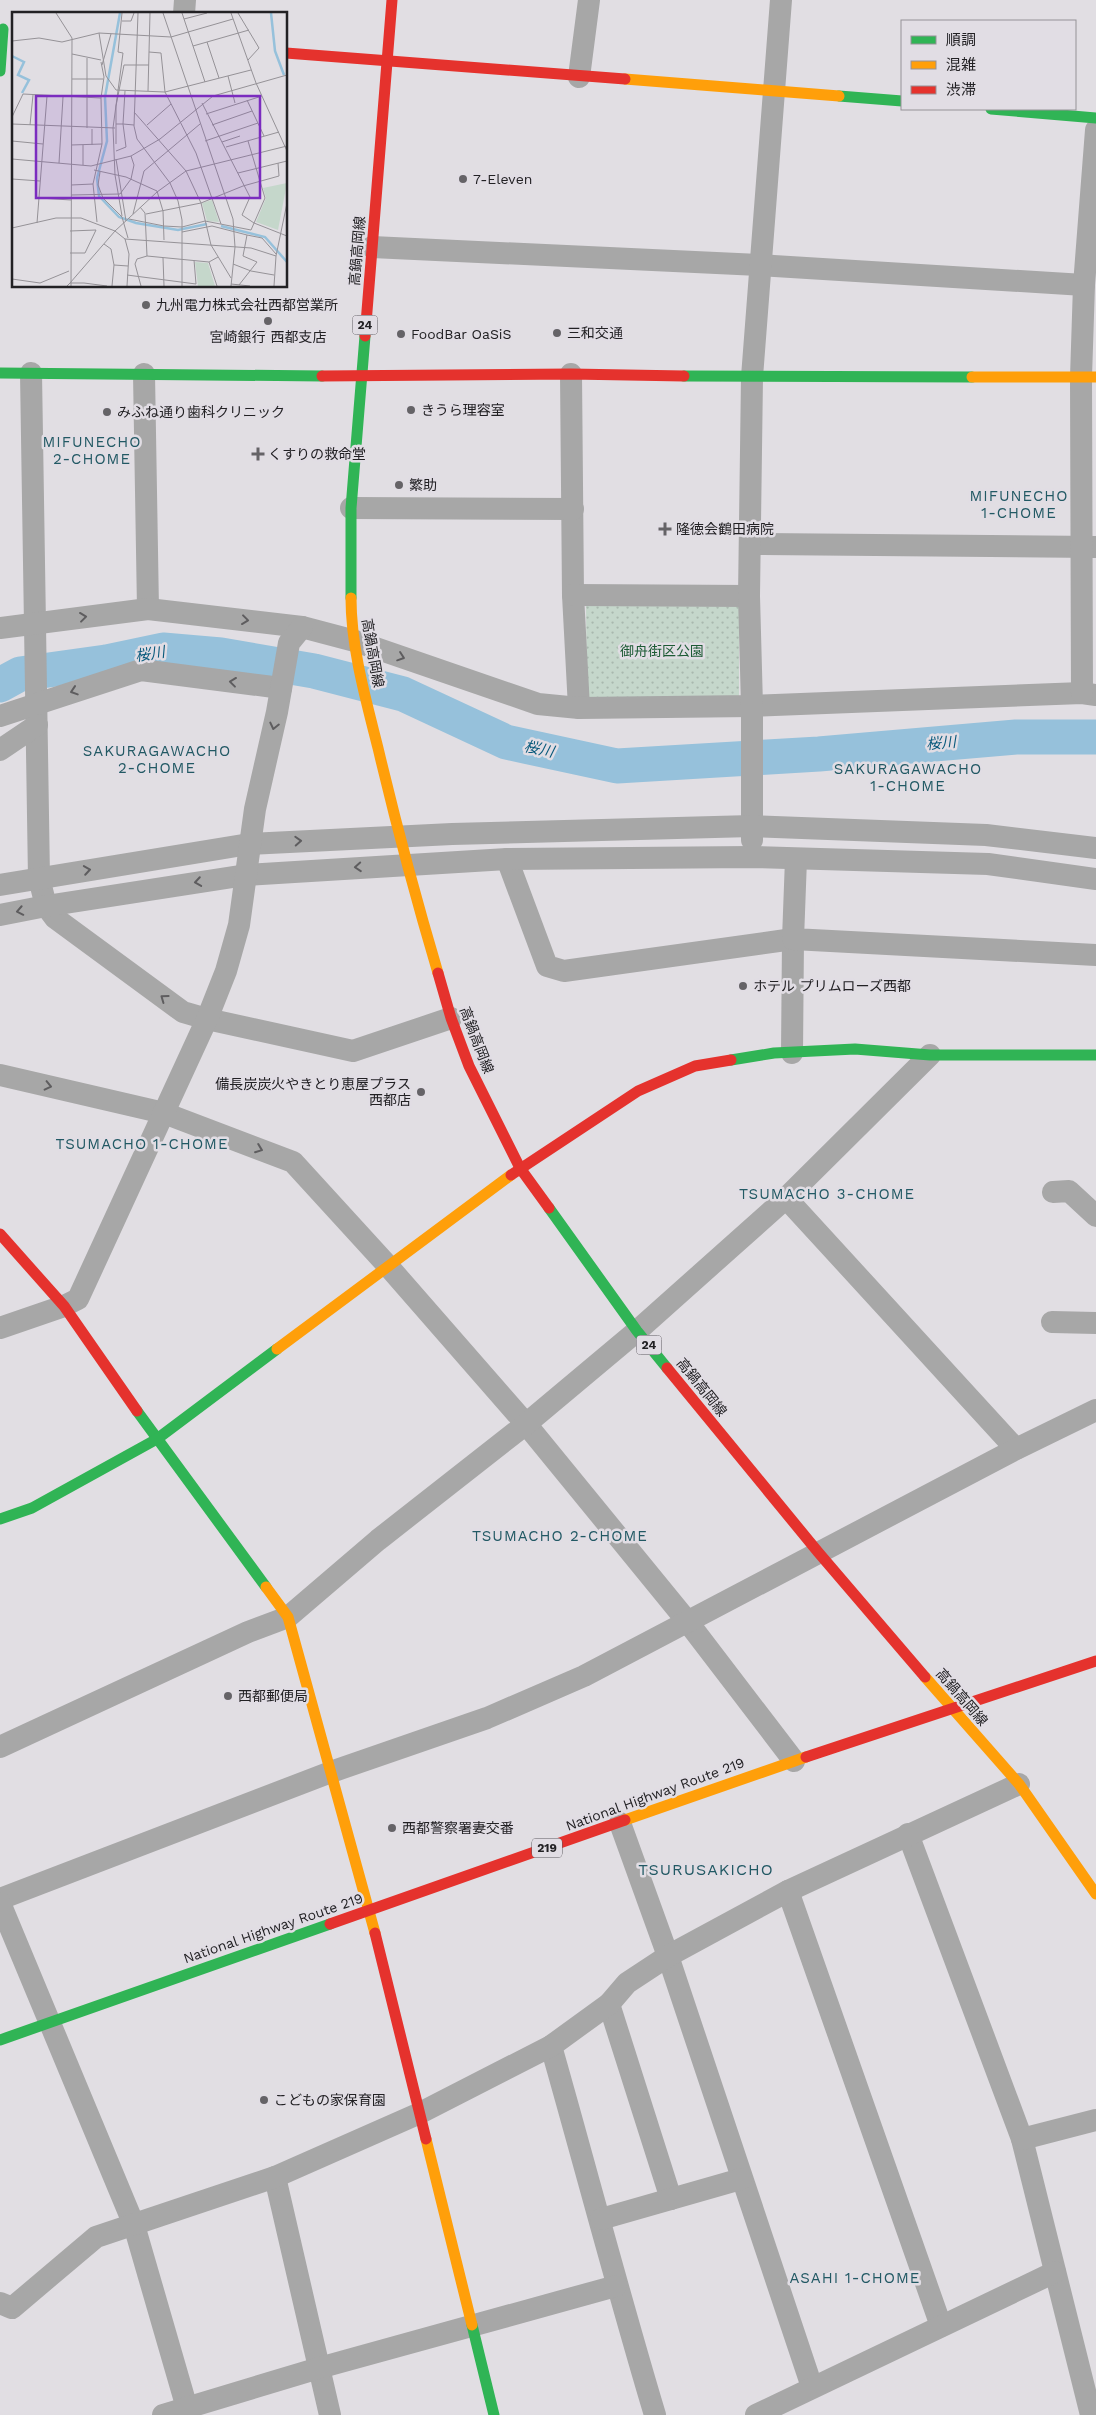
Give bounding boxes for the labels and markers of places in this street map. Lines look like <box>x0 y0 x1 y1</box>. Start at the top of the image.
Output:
place label: 7-Eleven <box>473 171 532 187</box>
marker: 7-Eleven <box>457 173 469 185</box>
place label: 九州電力株式会社西都営業所 <box>156 297 338 313</box>
marker: 九州電力株式会社西都営業所 <box>140 299 152 311</box>
marker: 宮崎銀行 西都支店 <box>262 315 274 327</box>
place label: 三和交通 <box>567 325 623 341</box>
place label: FoodBar OaSiS <box>411 326 512 342</box>
marker: 三和交通 <box>551 327 563 339</box>
marker: FoodBar OaSiS <box>395 328 407 340</box>
place label: 宮崎銀行 西都支店 <box>210 329 326 345</box>
place label: きうら理容室 <box>421 402 505 418</box>
place label: みふね通り歯科クリニック <box>117 404 285 420</box>
marker: きうら理容室 <box>405 404 417 416</box>
marker: みふね通り歯科クリニック <box>101 406 113 418</box>
place label: くすりの救命堂 <box>268 446 366 462</box>
marker: くすりの救命堂 <box>252 448 264 460</box>
place label: 繁助 <box>409 477 437 493</box>
marker: 繁助 <box>393 479 405 491</box>
place label: 隆徳会鶴田病院 <box>676 521 774 537</box>
marker: 隆徳会鶴田病院 <box>658 522 672 536</box>
place label: ホテル プリムローズ西都 <box>753 978 911 994</box>
marker: ホテル プリムローズ西都 <box>737 980 749 992</box>
place label: 備長炭炭火やきとり恵屋プラス 西都店 <box>215 1076 411 1108</box>
marker: 備長炭炭火やきとり恵屋プラス 西都店 <box>415 1086 427 1098</box>
place label: 西都郵便局 <box>238 1688 308 1704</box>
marker: 西都郵便局 <box>222 1690 234 1702</box>
place label: 西都警察署妻交番 <box>402 1820 514 1836</box>
marker: 西都警察署妻交番 <box>386 1822 398 1834</box>
place label: こどもの家保育園 <box>274 2092 386 2108</box>
marker: こどもの家保育園 <box>258 2094 270 2106</box>

